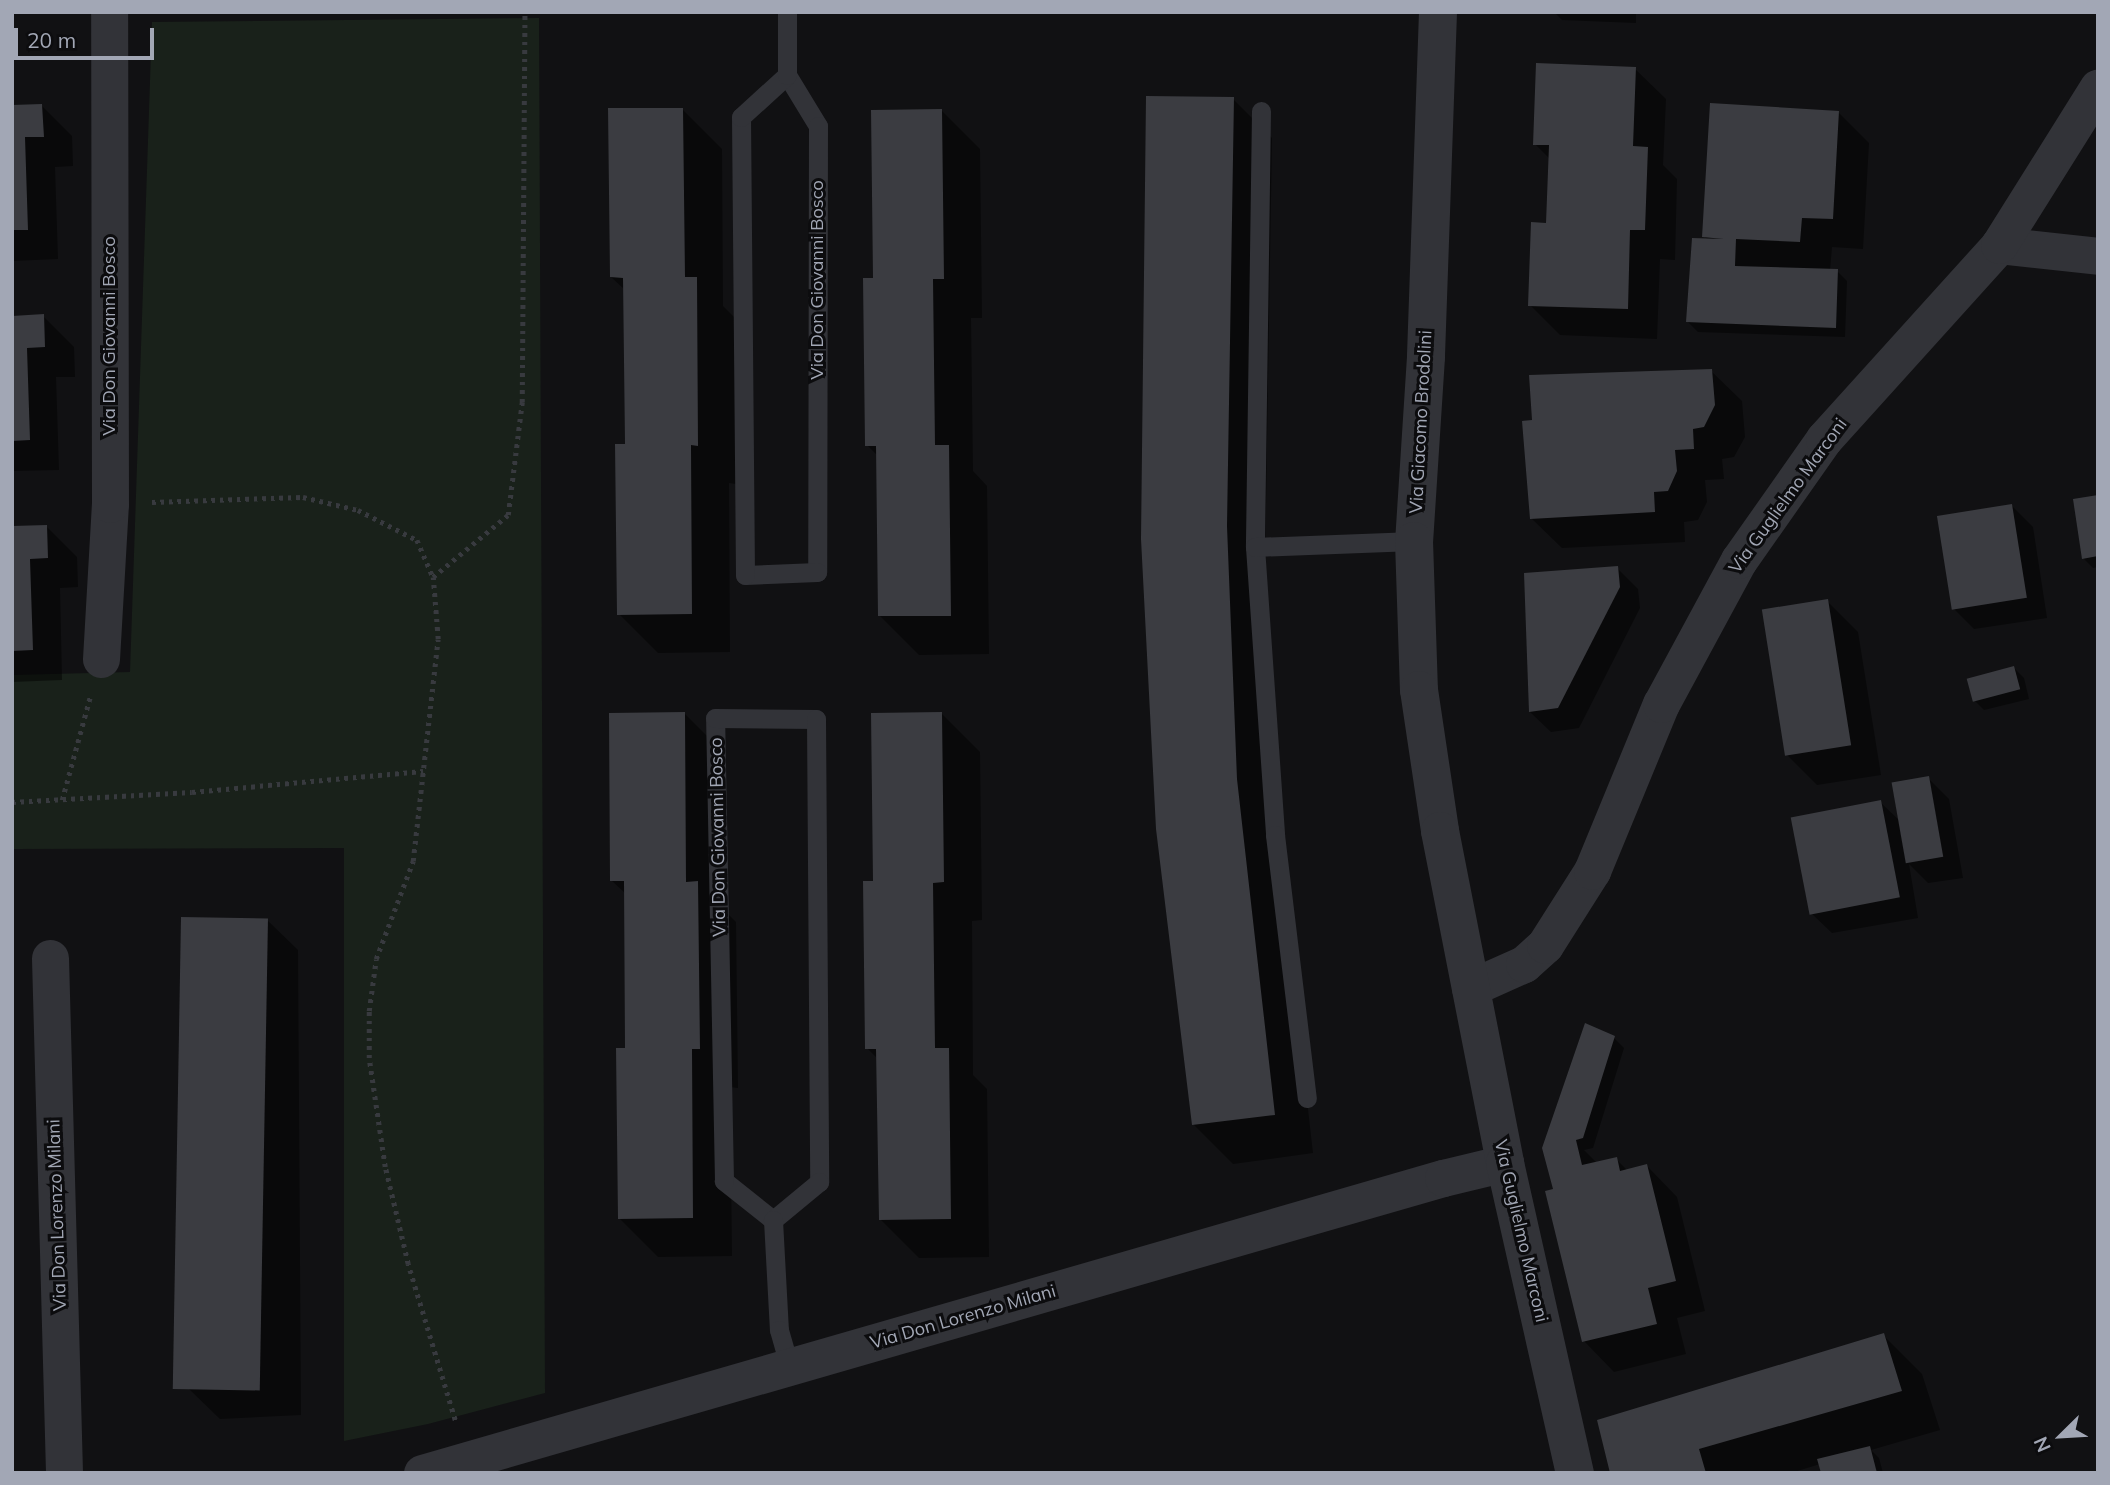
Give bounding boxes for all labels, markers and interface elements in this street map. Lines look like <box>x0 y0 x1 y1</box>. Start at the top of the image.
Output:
scale bar <box>18 14 158 58</box>
text: 20 m <box>27 27 76 53</box>
street label: Via Don Giovanni Bosco <box>806 180 828 380</box>
street label: Via Don Giovanni Bosco <box>98 236 120 436</box>
street label: Via Giacomo Brodolini <box>1405 330 1437 514</box>
street label: Via Guglielmo Marconi <box>1724 414 1852 578</box>
street label: Via Don Giovanni Bosco <box>705 737 731 937</box>
street label: Via Don Lorenzo Milani <box>43 1119 71 1311</box>
street label: Via Guglielmo Marconi <box>1489 1138 1553 1324</box>
street label: Via Don Lorenzo Milani <box>868 1280 1058 1354</box>
north arrow <box>2026 1401 2096 1471</box>
text: N <box>2028 1433 2056 1456</box>

